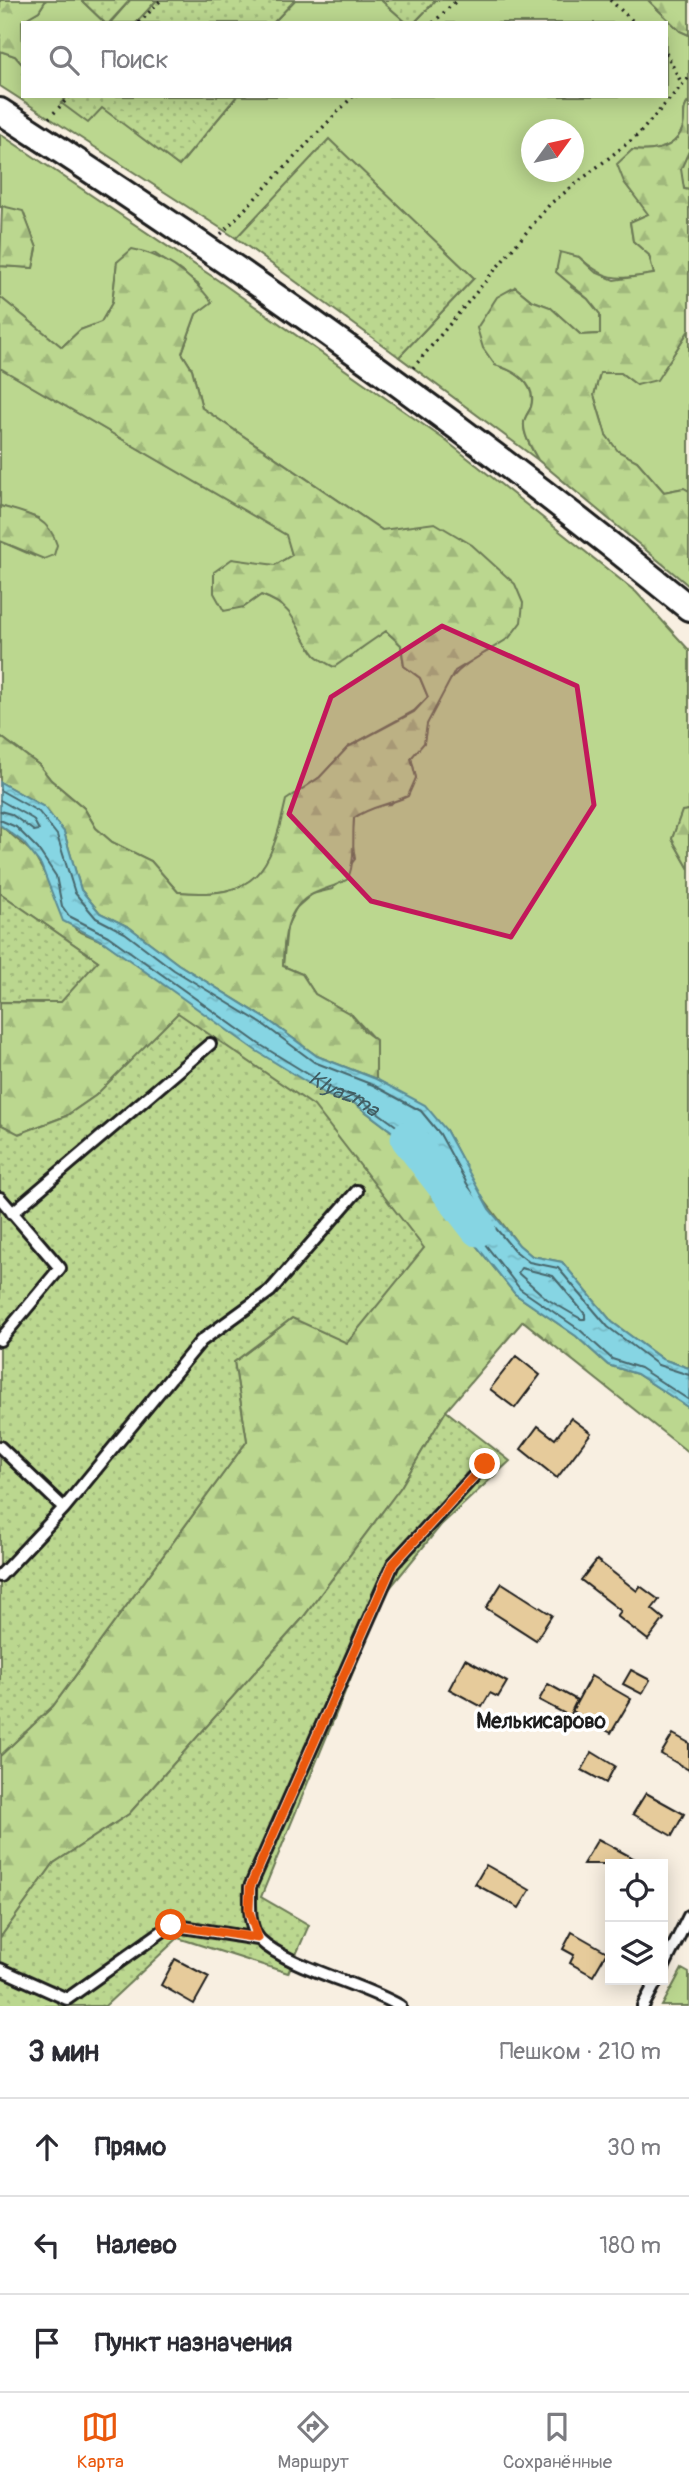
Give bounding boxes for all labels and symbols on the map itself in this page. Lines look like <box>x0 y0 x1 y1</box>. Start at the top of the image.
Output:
north arrow <box>521 119 584 182</box>
water label: Klyazma <box>303 1065 385 1124</box>
route end <box>469 1448 500 1479</box>
district label: Мелькисарово <box>476 1708 607 1735</box>
route start <box>155 1909 186 1940</box>

